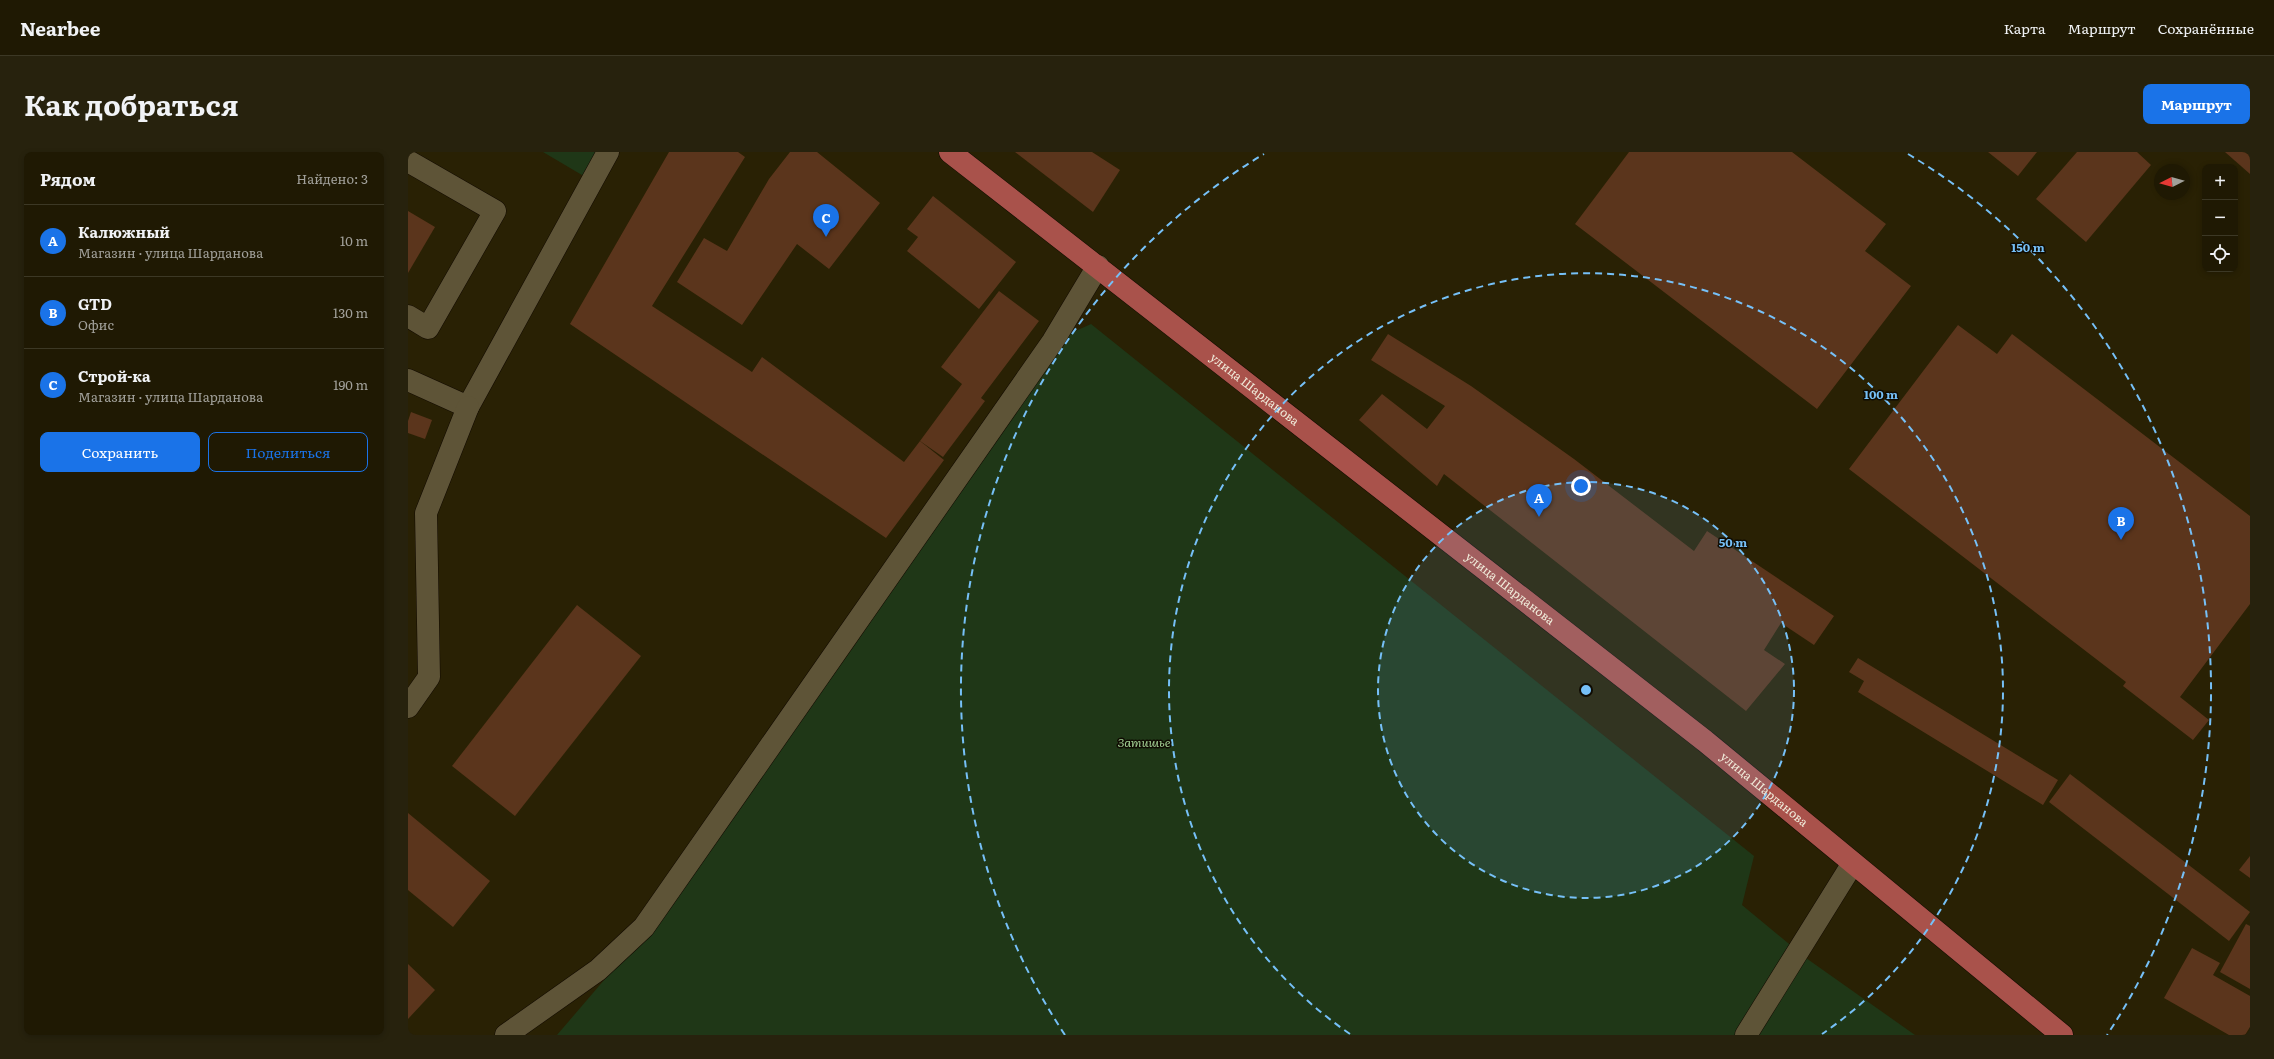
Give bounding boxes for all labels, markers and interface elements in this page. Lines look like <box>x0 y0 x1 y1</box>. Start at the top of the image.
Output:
text: Nearbee <box>20 14 101 42</box>
text: Карта <box>2004 18 2046 38</box>
text: Маршрут <box>2068 18 2136 38</box>
text: Сохранённые <box>2158 18 2254 38</box>
text: Как добраться <box>24 83 239 125</box>
button: Маршрут <box>2143 84 2250 124</box>
north arrow <box>2154 164 2190 200</box>
map controls <box>2202 164 2238 272</box>
button: + <box>2202 164 2238 200</box>
text: Рядом <box>40 166 96 191</box>
text: Найдено: 3 <box>296 169 368 188</box>
button: − <box>2202 200 2238 236</box>
pin: C <box>813 204 839 237</box>
text: Калюжный <box>78 220 170 243</box>
text: A <box>48 231 58 250</box>
text: 10 m <box>340 231 368 250</box>
button: locate <box>2202 236 2238 272</box>
text: 150 m <box>2011 238 2045 256</box>
text: Магазин · улица Шарданова <box>78 243 263 262</box>
text: GTD <box>78 292 112 315</box>
text: B <box>49 303 57 322</box>
text: 130 m <box>333 303 368 322</box>
text: Офис <box>78 315 114 334</box>
street label: улица Шарданова <box>1206 348 1304 430</box>
text: Строй-ка <box>78 364 151 387</box>
text: C <box>48 375 58 394</box>
text: 190 m <box>333 375 368 394</box>
text: 100 m <box>1864 385 1898 403</box>
text: Магазин · улица Шарданова <box>78 387 263 406</box>
button: Сохранить <box>40 432 200 472</box>
button: Поделиться <box>208 432 368 472</box>
your location <box>1571 476 1591 496</box>
pin: A <box>1526 484 1552 517</box>
pin: B <box>2108 507 2134 540</box>
text: 50 m <box>1719 533 1747 551</box>
street label: улица Шарданова <box>1462 547 1559 629</box>
centre of rings <box>1579 683 1593 697</box>
park label: Затишье <box>1118 733 1171 751</box>
street label: улица Шарданова <box>1717 747 1813 831</box>

